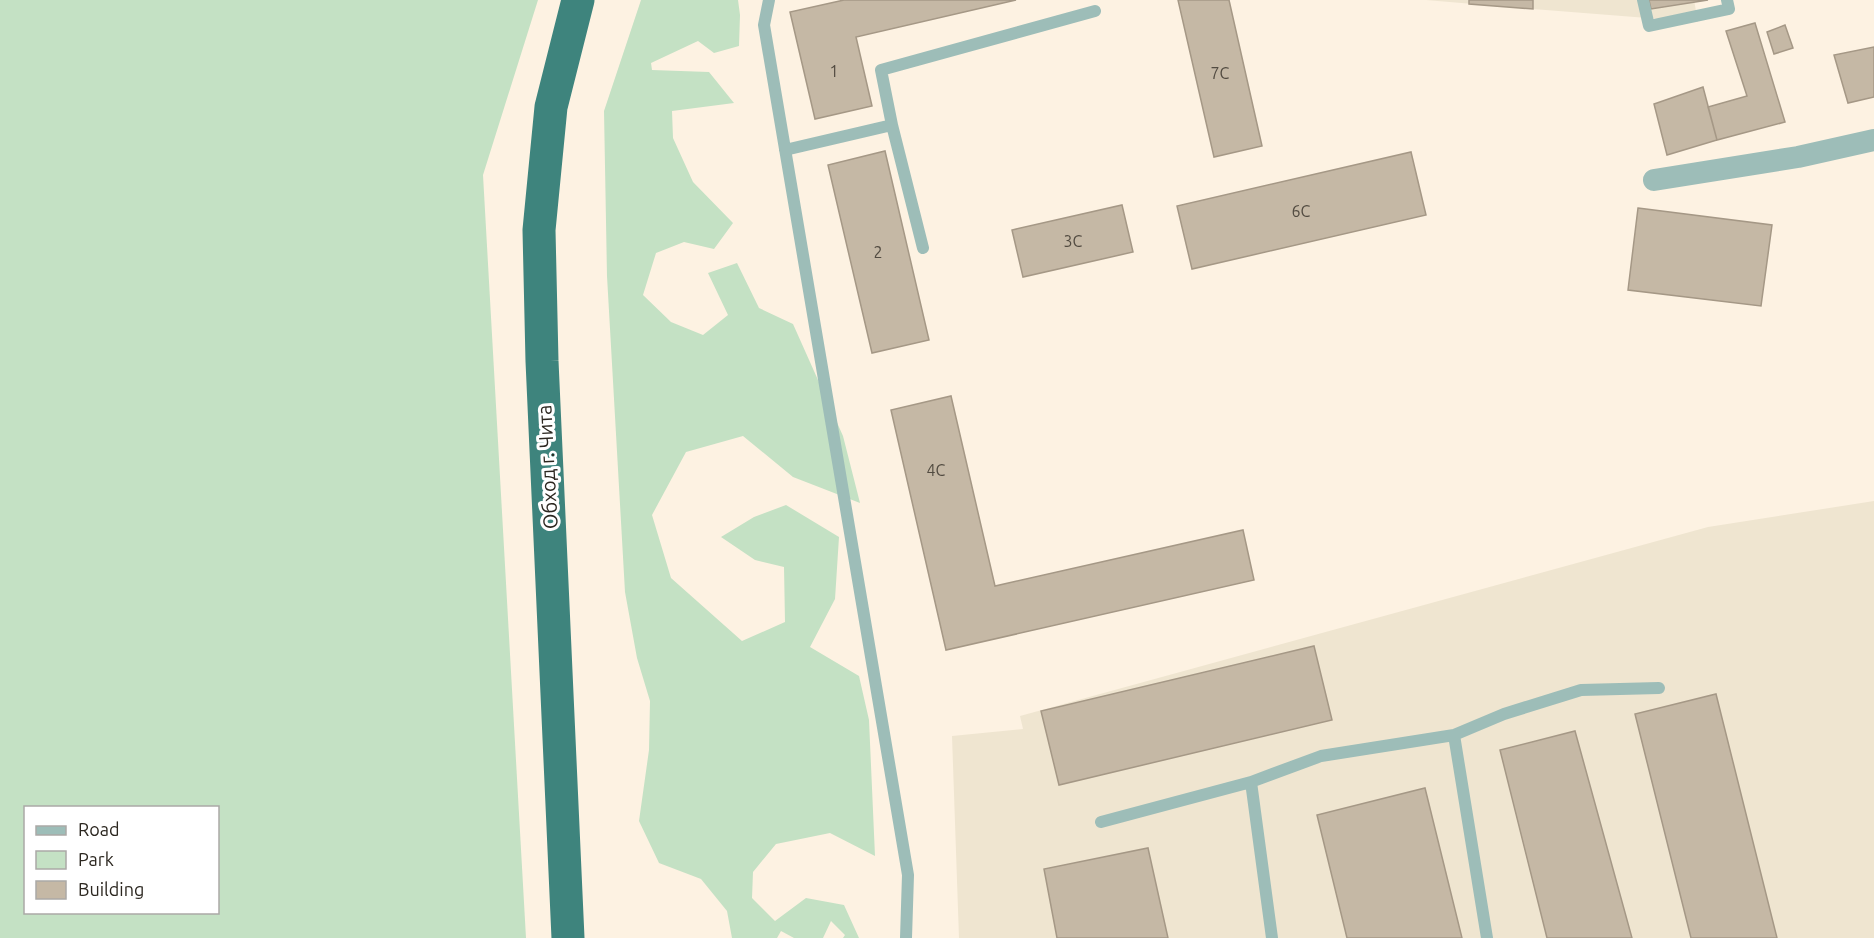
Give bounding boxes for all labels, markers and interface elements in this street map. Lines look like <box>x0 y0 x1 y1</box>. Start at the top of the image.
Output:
house number: 1 <box>829 62 839 80</box>
house number: 7С <box>1211 64 1230 82</box>
house number: 6С <box>1292 202 1311 220</box>
house number: 3С <box>1064 232 1083 250</box>
house number: 2 <box>873 243 883 261</box>
street label: Обход г. Чита <box>532 404 562 530</box>
house number: 4С <box>927 461 946 479</box>
legend <box>24 806 219 914</box>
text: Road <box>78 819 120 839</box>
text: Park <box>78 849 114 869</box>
text: Building <box>78 879 144 899</box>

